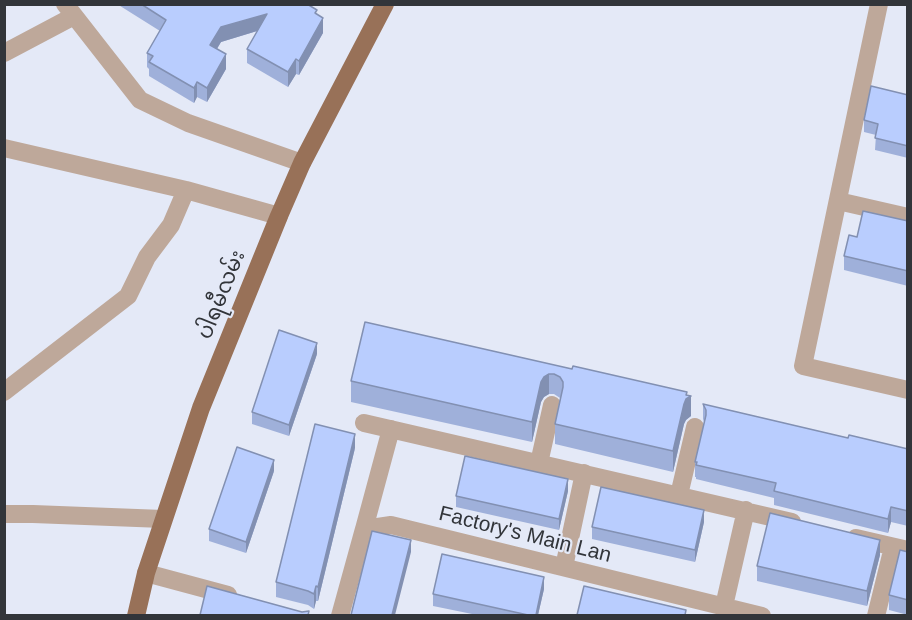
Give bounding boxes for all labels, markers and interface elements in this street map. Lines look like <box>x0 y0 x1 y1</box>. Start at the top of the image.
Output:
street label: ပါရမီလမ်း <box>193 247 251 343</box>
street label: Factory's Main Lan <box>436 501 614 569</box>

